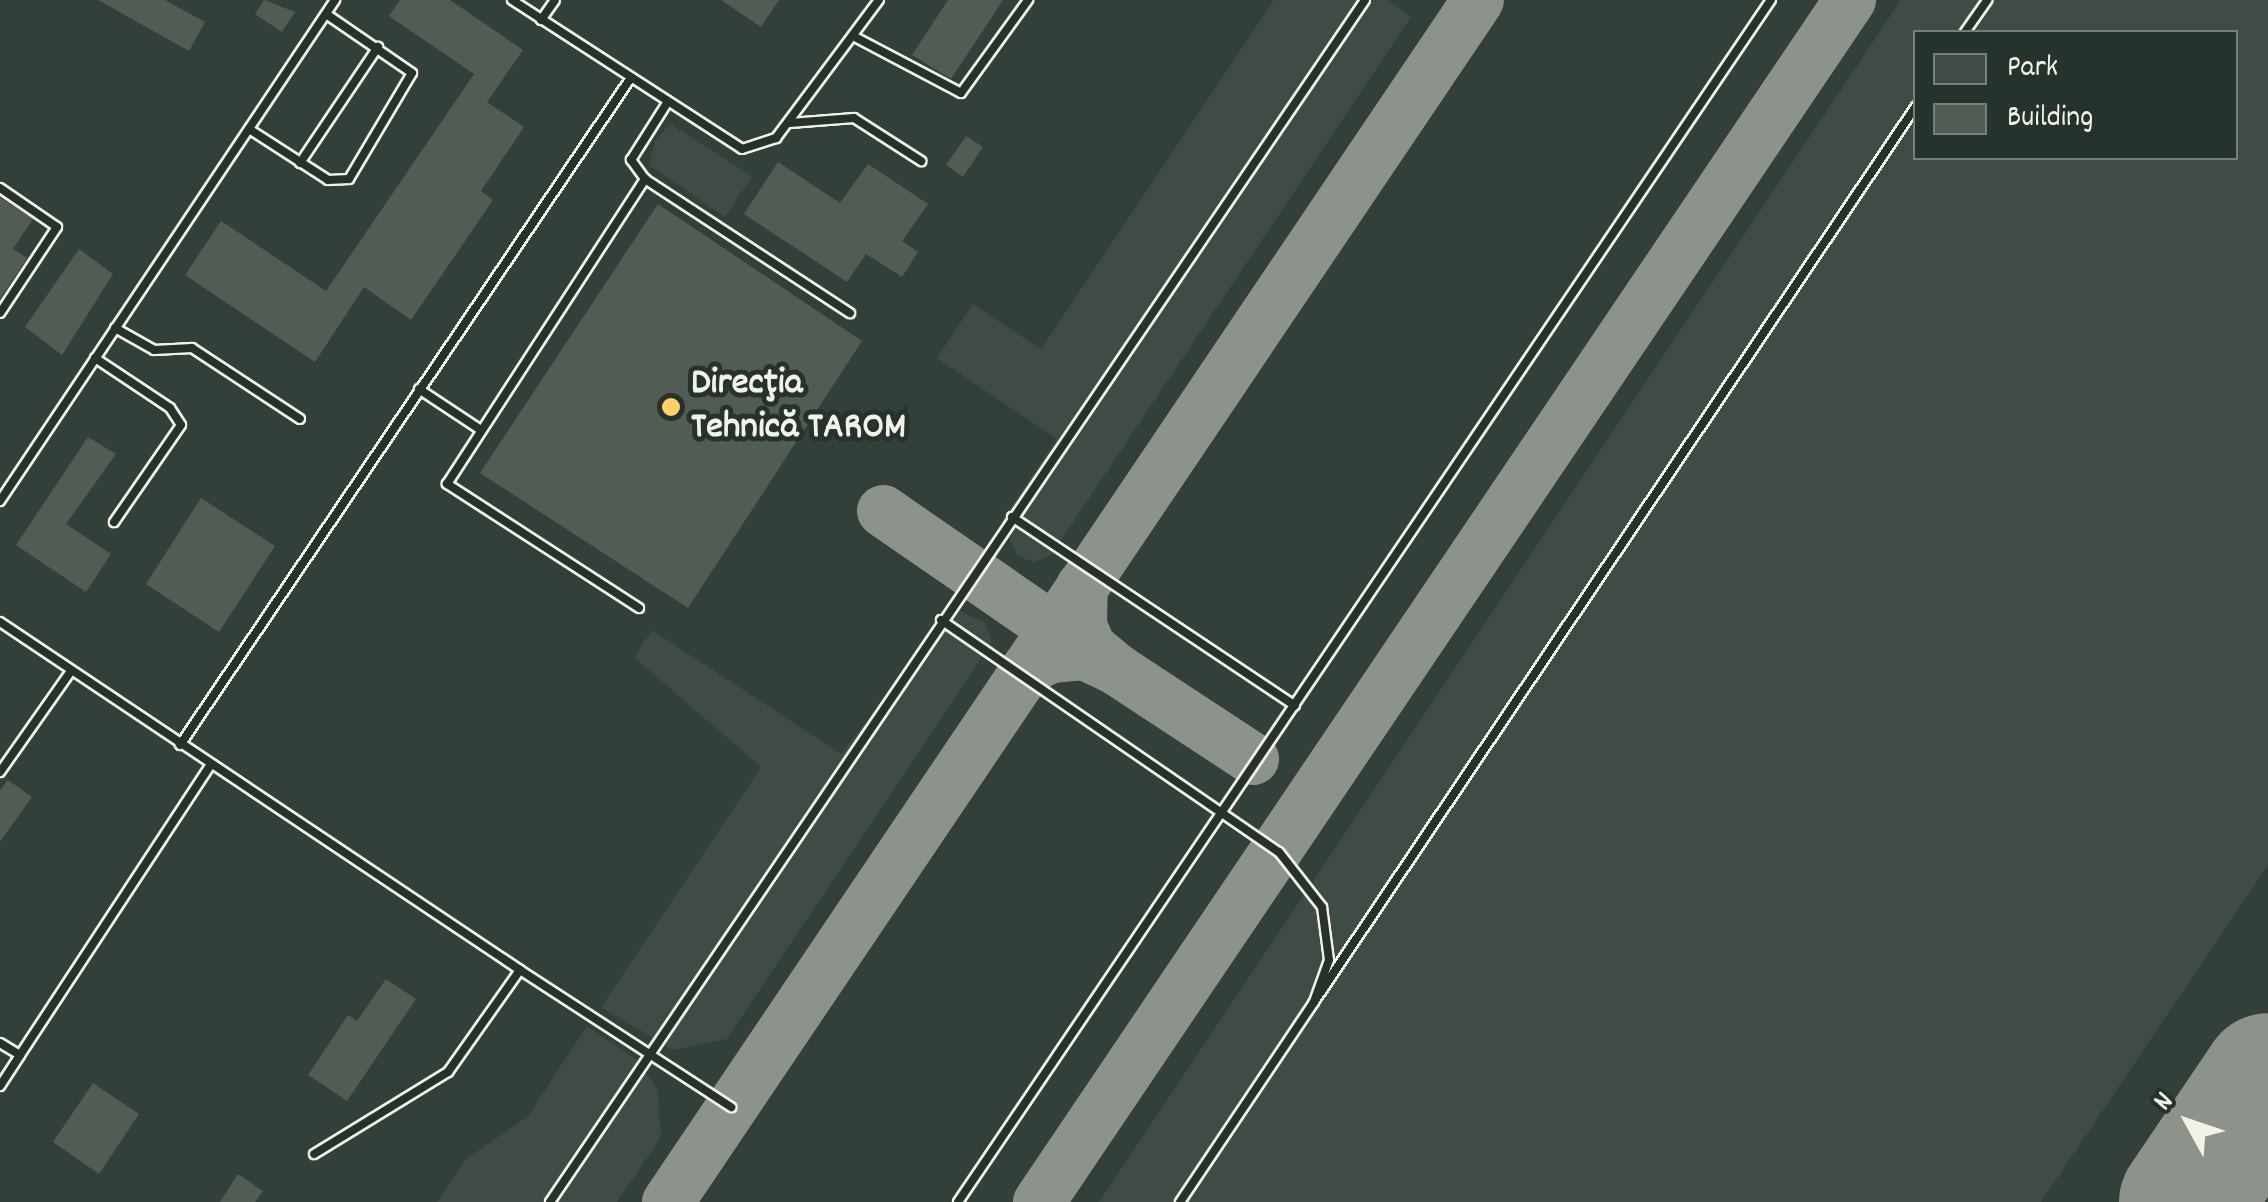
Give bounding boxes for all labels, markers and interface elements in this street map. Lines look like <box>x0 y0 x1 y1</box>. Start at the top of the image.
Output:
legend <box>1913 30 2238 160</box>
text: Park <box>2007 48 2058 91</box>
text: Building <box>2007 98 2093 141</box>
place label: Direcţia Tehnică TAROM <box>691 362 906 452</box>
marker: Direcţia Tehnică TAROM <box>660 396 682 418</box>
north arrow <box>2138 1072 2238 1172</box>
text: N <box>2145 1085 2185 1121</box>

